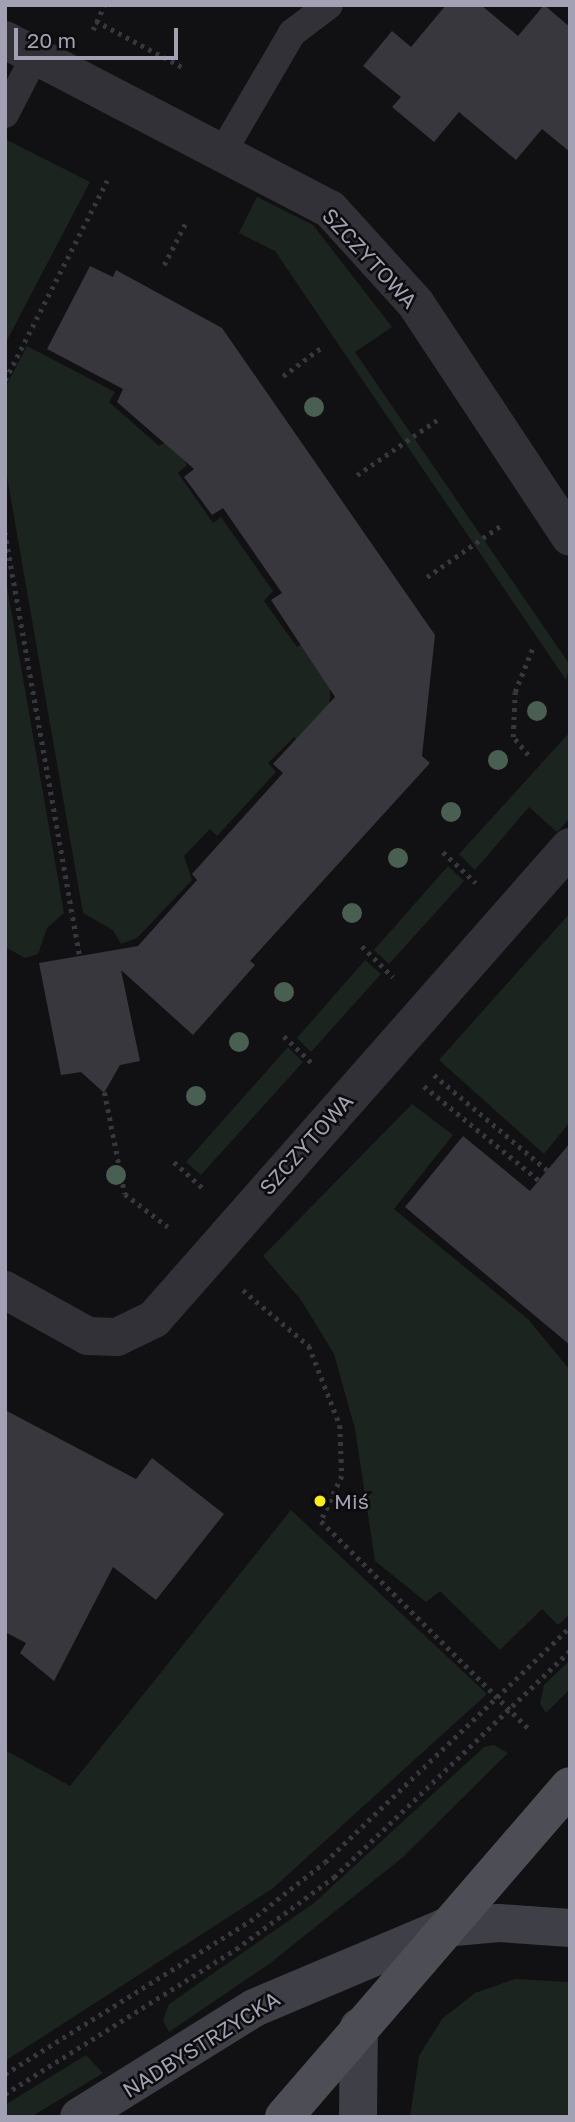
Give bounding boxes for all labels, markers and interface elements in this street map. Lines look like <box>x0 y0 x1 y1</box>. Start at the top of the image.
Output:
scale bar <box>18 14 182 58</box>
text: 20 m <box>27 27 76 53</box>
street label: SZCZYTOWA <box>317 203 423 313</box>
street label: SZCZYTOWA <box>254 1088 358 1200</box>
place label: Miś <box>334 1488 369 1514</box>
marker: Miś <box>312 1493 328 1509</box>
street label: NADBYSTRZYCKA <box>118 1986 284 2102</box>

